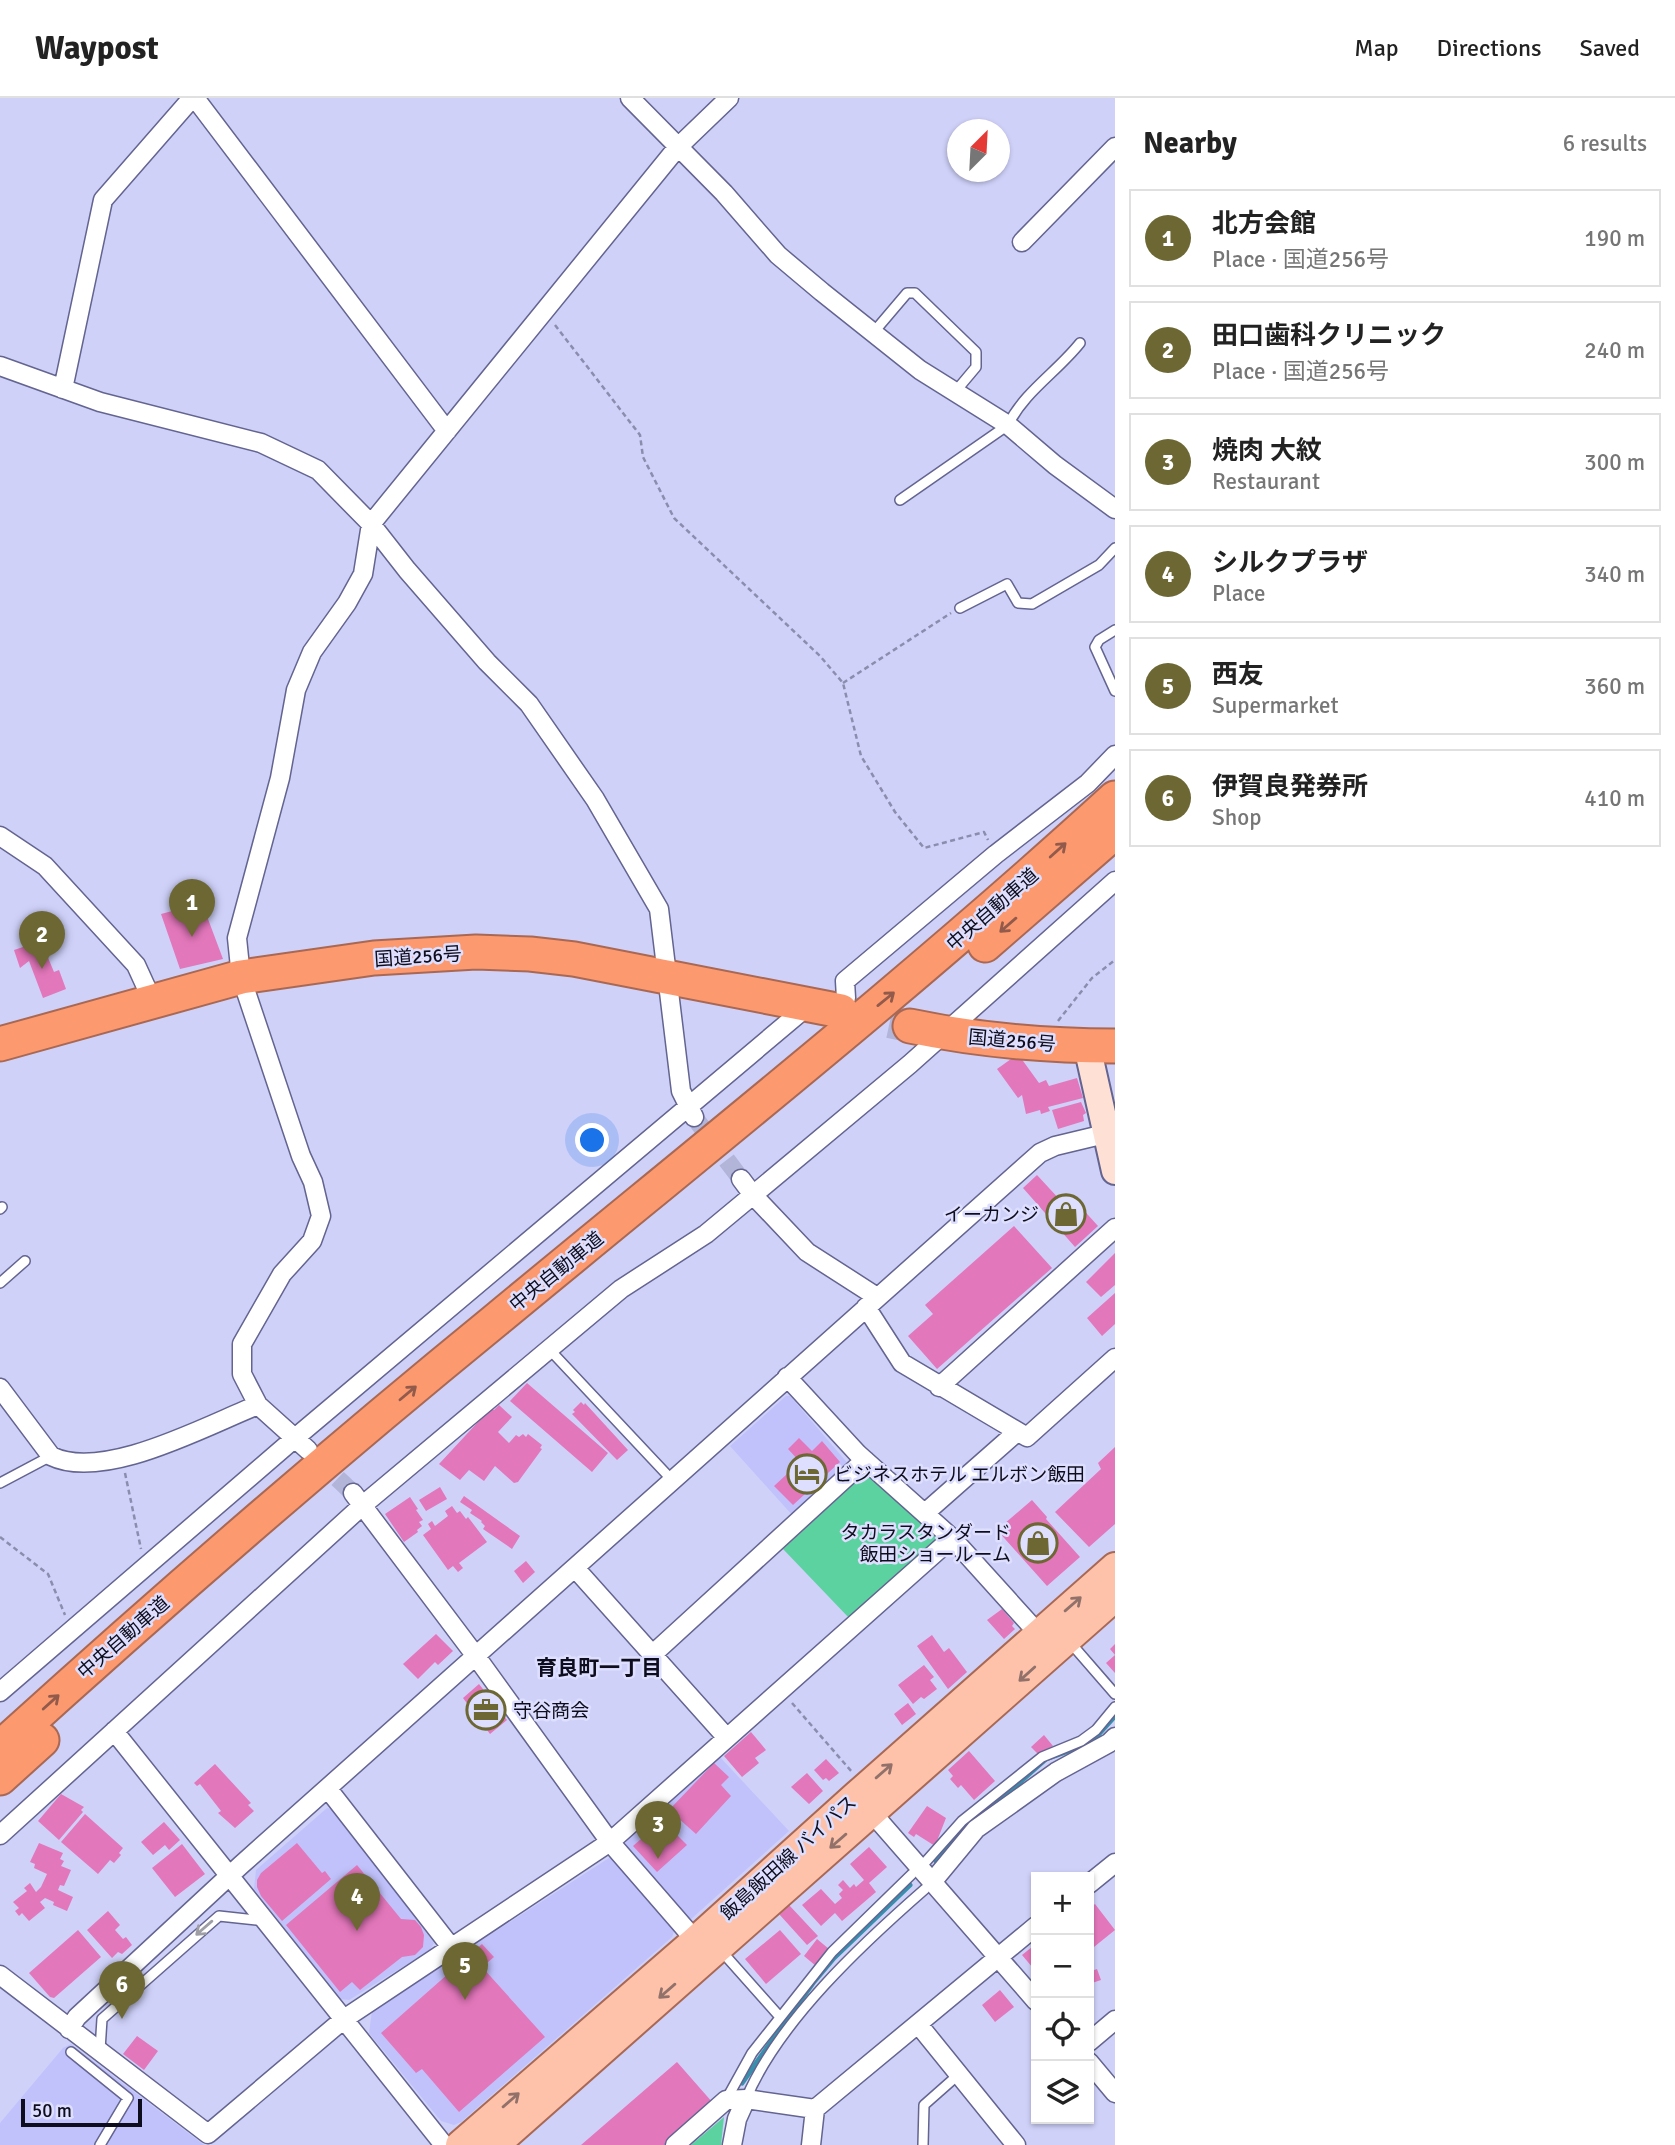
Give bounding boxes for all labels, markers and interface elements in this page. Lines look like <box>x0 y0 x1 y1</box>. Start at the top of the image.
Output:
text: Waypost <box>35 28 159 69</box>
text: Map <box>1354 33 1399 63</box>
text: Directions <box>1437 33 1542 63</box>
text: Saved <box>1580 33 1640 63</box>
north arrow <box>947 119 1010 182</box>
text: Nearby <box>1143 125 1237 162</box>
text: 6 results <box>1563 129 1647 158</box>
text: 北方会館 <box>1212 208 1316 240</box>
text: 1 <box>1162 224 1174 253</box>
text: 190 m <box>1584 224 1645 253</box>
text: Place · 国道256号 <box>1212 245 1389 274</box>
text: 田口歯科クリニック <box>1212 320 1446 352</box>
text: 2 <box>1162 336 1174 365</box>
text: 240 m <box>1584 336 1645 365</box>
text: Place · 国道256号 <box>1212 357 1389 386</box>
text: 焼肉 大紋 <box>1212 435 1322 467</box>
text: 3 <box>1162 448 1174 477</box>
text: 300 m <box>1584 448 1645 477</box>
text: Restaurant <box>1212 467 1320 496</box>
text: シルクプラザ <box>1212 547 1368 579</box>
text: 4 <box>1162 560 1174 589</box>
text: 340 m <box>1584 560 1645 589</box>
text: Place <box>1212 579 1266 608</box>
text: 西友 <box>1212 659 1264 691</box>
text: 5 <box>1162 672 1174 701</box>
text: 360 m <box>1584 672 1645 701</box>
text: Supermarket <box>1212 691 1339 720</box>
text: 伊賀良発券所 <box>1212 771 1368 803</box>
text: 6 <box>1162 784 1174 813</box>
text: 410 m <box>1584 784 1645 813</box>
text: Shop <box>1212 803 1261 832</box>
one-way arrow <box>1049 842 1066 859</box>
street label: 中央自動車道 <box>942 863 1044 956</box>
pin: 1 <box>169 879 215 937</box>
pin: 2 <box>19 911 65 969</box>
one-way arrow <box>1000 917 1018 933</box>
street label: 国道256号 <box>373 942 463 972</box>
one-way arrow <box>877 992 895 1007</box>
street label: 国道256号 <box>967 1025 1057 1057</box>
your location <box>575 1123 609 1157</box>
shop icon: イーカンジ <box>1045 1193 1087 1235</box>
place label: イーカンジ <box>944 1203 1039 1227</box>
street label: 中央自動車道 <box>505 1227 608 1317</box>
one-way arrow <box>399 1385 417 1401</box>
hotel icon: ビジネスホテル エルボン飯田 <box>786 1453 828 1495</box>
place label: ビジネスホテル エルボン飯田 <box>834 1463 1085 1487</box>
place label: タカラスタンダード 飯田ショールーム <box>840 1521 1011 1567</box>
shop icon: タカラスタンダード 飯田ショールーム <box>1017 1522 1059 1564</box>
street label: 中央自動車道 <box>73 1591 175 1684</box>
one-way arrow <box>1063 1596 1081 1612</box>
district label: 育良町一丁目 <box>536 1655 662 1681</box>
one-way arrow <box>1018 1666 1036 1682</box>
office icon: 守谷商会 <box>465 1689 507 1731</box>
one-way arrow <box>41 1694 59 1710</box>
place label: 守谷商会 <box>513 1699 589 1723</box>
one-way arrow <box>874 1763 892 1779</box>
street label: 飯島飯田線 バイパス <box>716 1790 862 1925</box>
pin: 3 <box>635 1801 681 1859</box>
one-way arrow <box>829 1833 847 1849</box>
map controls <box>1031 1872 1094 2124</box>
button: + <box>1031 1872 1094 1935</box>
pin: 4 <box>334 1873 380 1931</box>
one-way arrow <box>196 1920 213 1937</box>
button: − <box>1031 1935 1094 1998</box>
pin: 5 <box>442 1942 488 2000</box>
pin: 6 <box>99 1961 145 2019</box>
one-way arrow <box>658 1983 676 1999</box>
button: locate <box>1031 1998 1094 2061</box>
button: layers <box>1031 2061 1094 2124</box>
one-way arrow <box>502 2092 520 2108</box>
scale bar <box>21 2096 142 2128</box>
text: 50 m <box>32 2099 72 2123</box>

